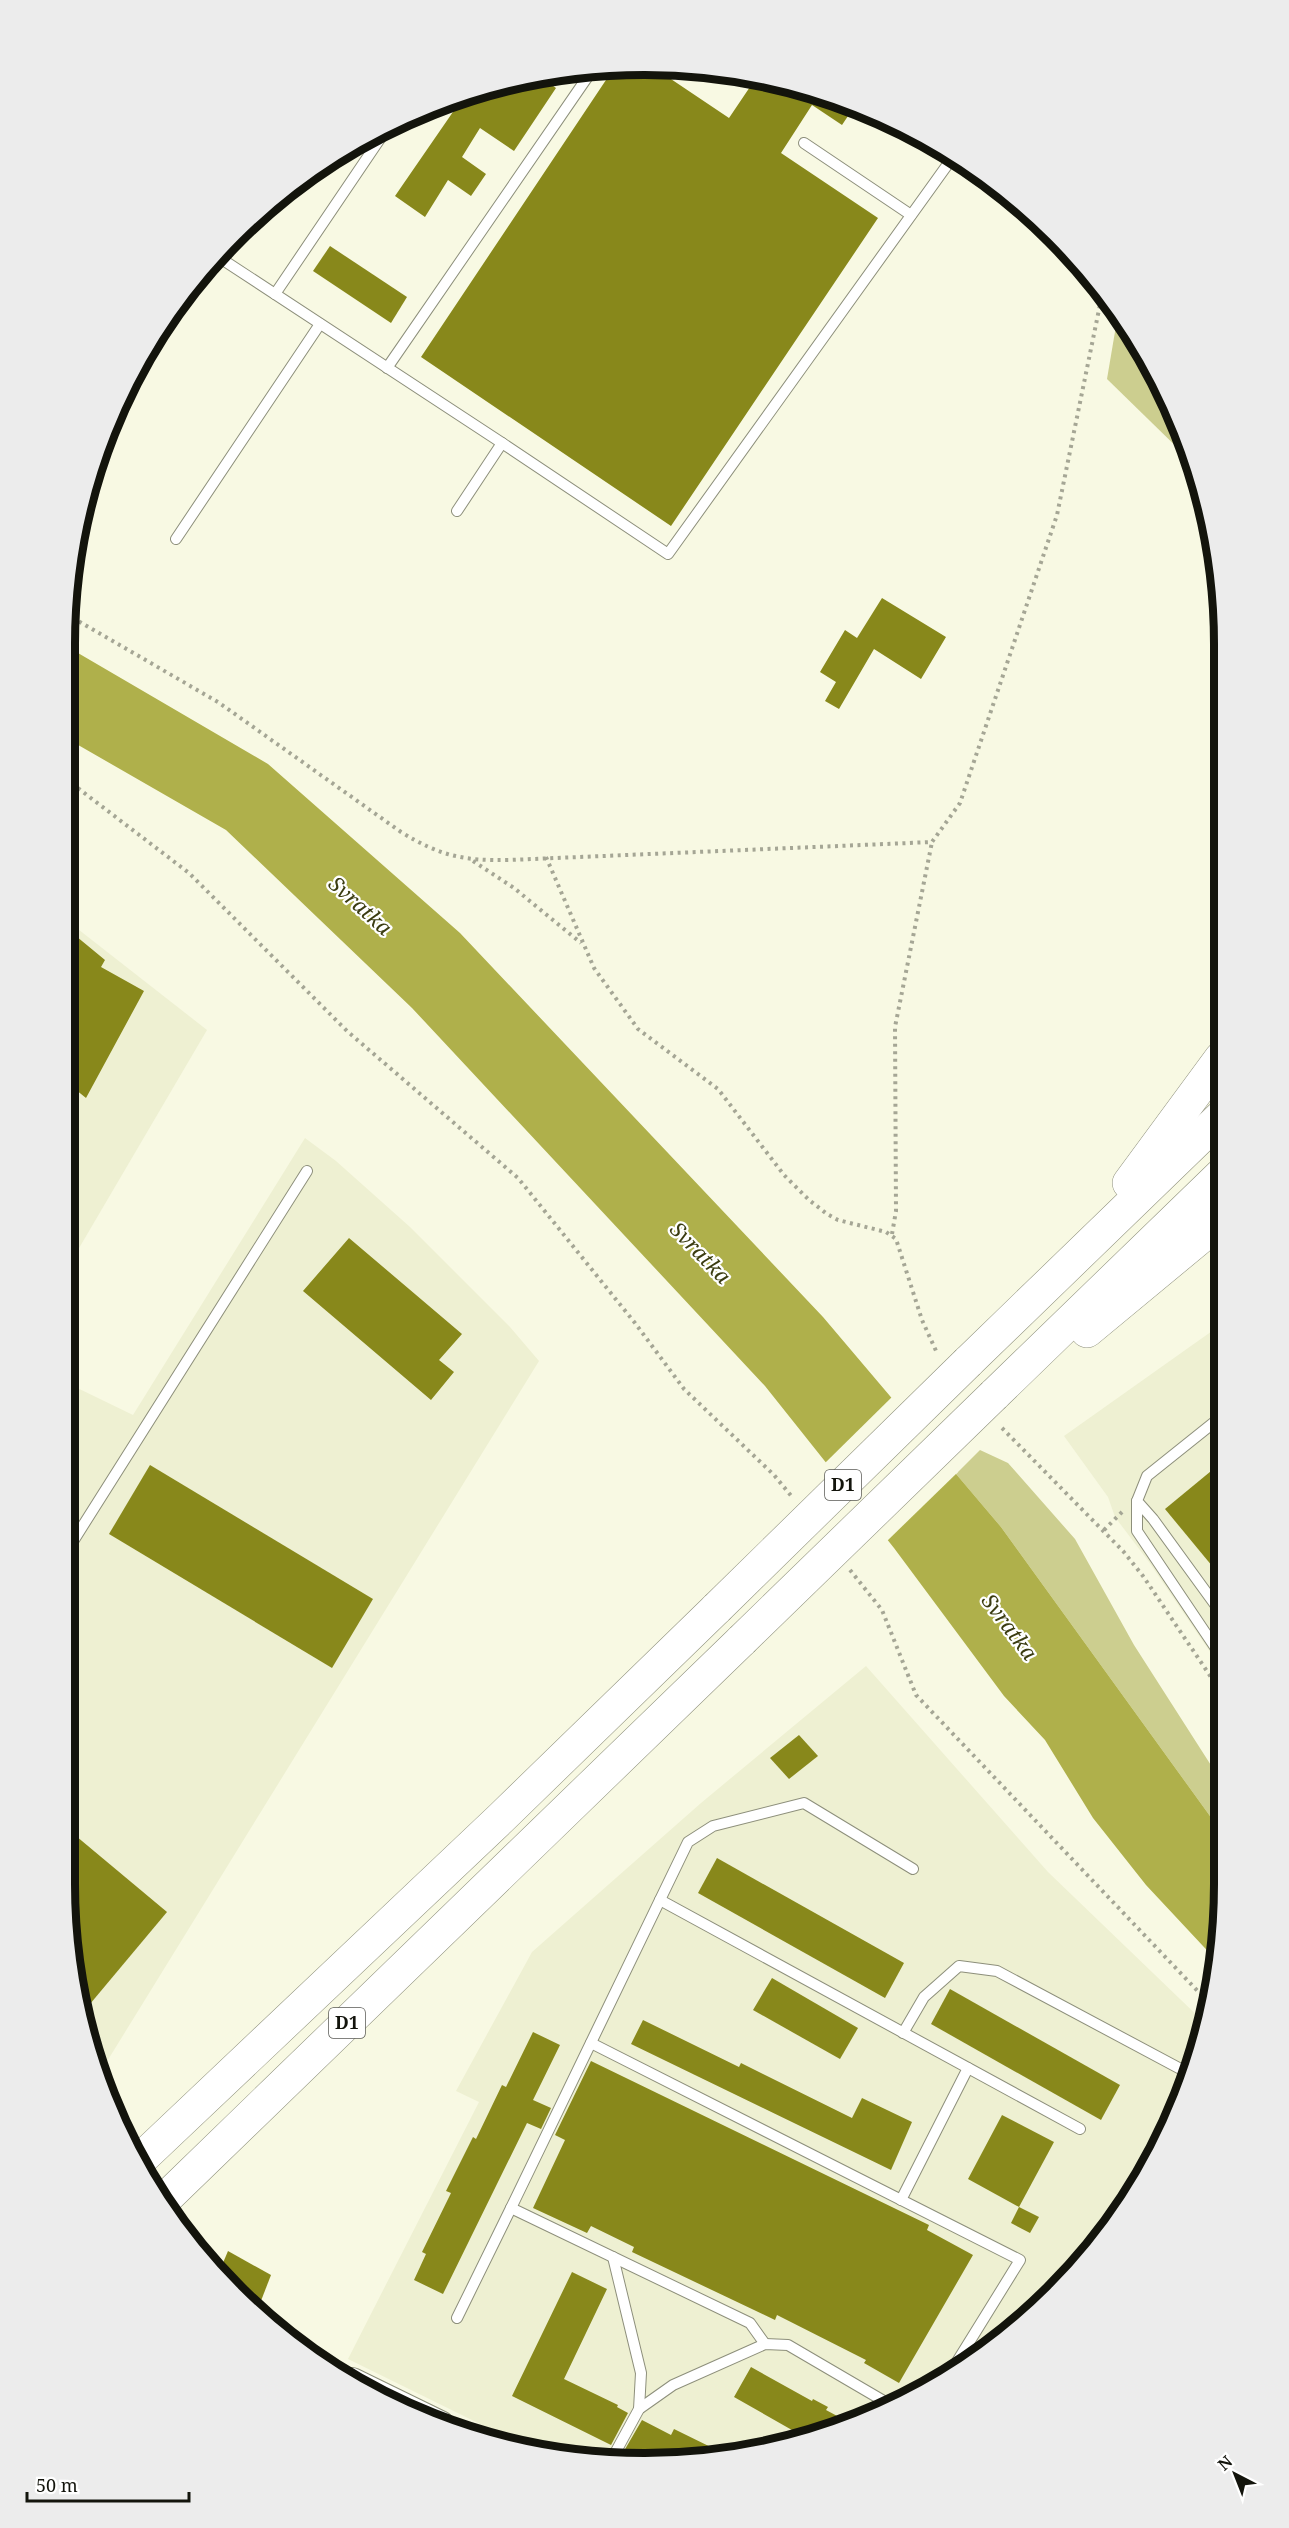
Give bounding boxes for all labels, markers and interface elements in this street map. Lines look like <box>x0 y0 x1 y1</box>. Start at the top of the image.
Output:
water label: Svratka <box>323 869 399 942</box>
water label: Svratka <box>664 1215 738 1290</box>
road number: D1 <box>825 1470 861 1500</box>
water label: Svratka <box>976 1588 1044 1666</box>
road number: D1 <box>329 2008 365 2038</box>
north arrow <box>1205 2444 1265 2504</box>
text: N <box>1213 2450 1237 2475</box>
scale bar <box>27 2465 189 2503</box>
text: 50 m <box>36 2473 78 2497</box>

